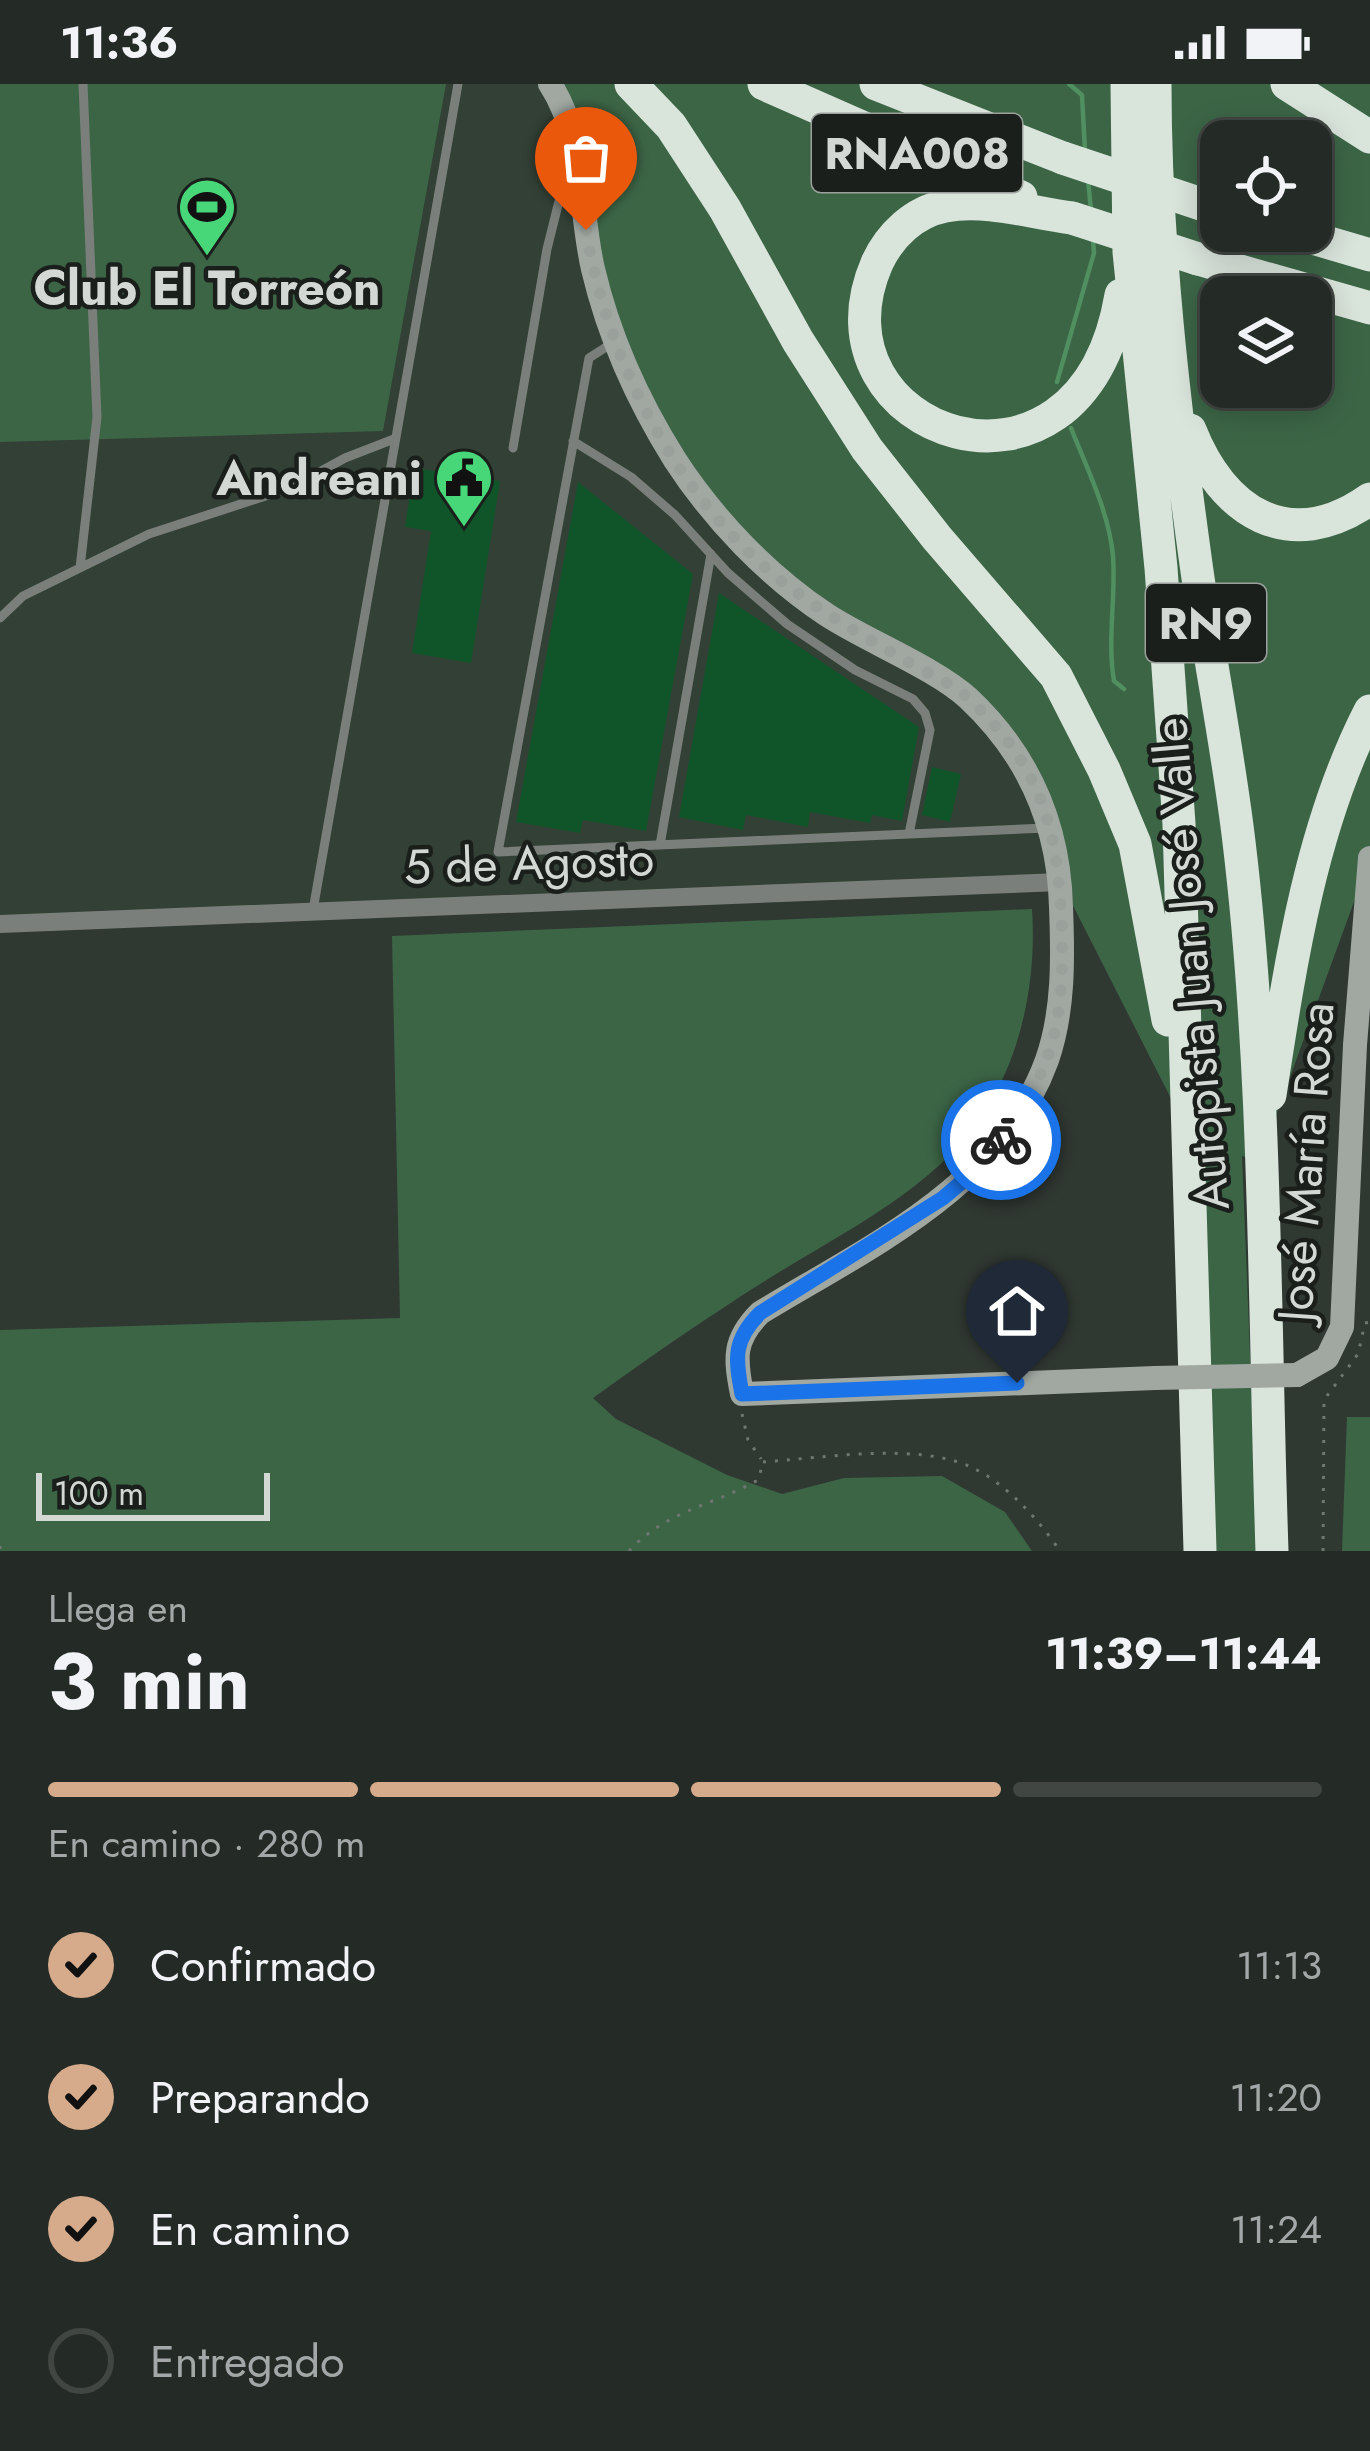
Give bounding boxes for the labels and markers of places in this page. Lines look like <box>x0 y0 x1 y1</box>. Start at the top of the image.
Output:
pin <box>535 107 637 230</box>
sports icon: Club El Torreón <box>176 176 238 258</box>
place label: Club El Torreón <box>33 254 381 323</box>
place label: Andreani <box>215 444 422 513</box>
public building icon: Andreani <box>433 447 495 529</box>
pin <box>966 1260 1068 1383</box>

